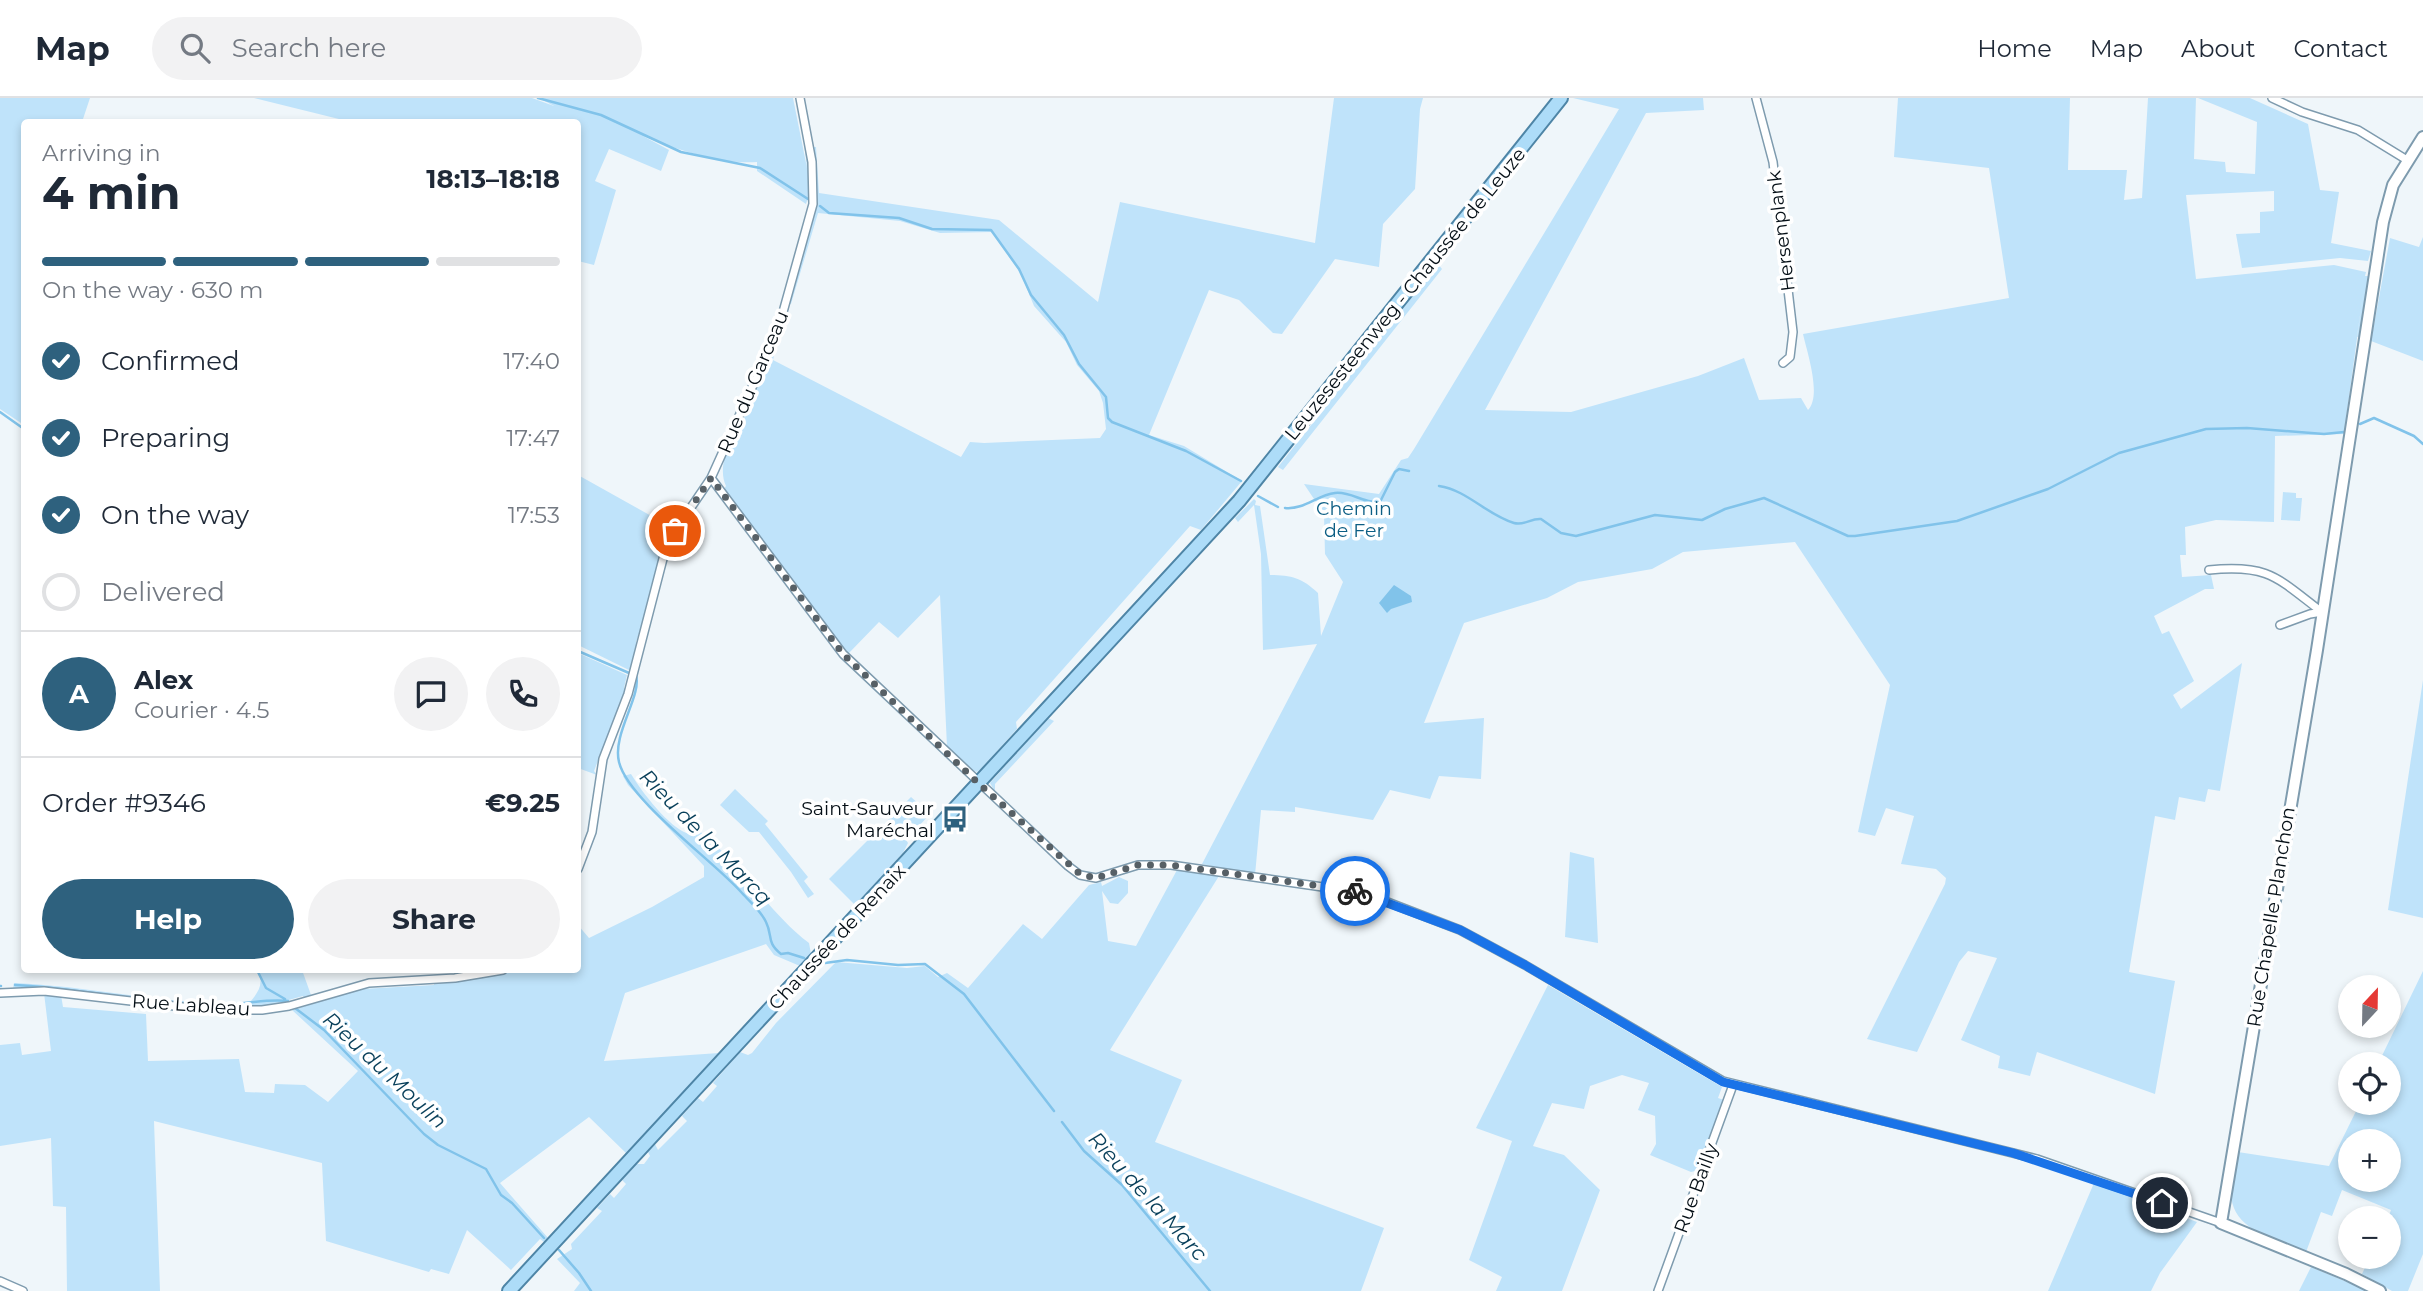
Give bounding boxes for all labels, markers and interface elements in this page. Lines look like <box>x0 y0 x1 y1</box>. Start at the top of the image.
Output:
search box <box>152 17 642 80</box>
text: Map <box>35 28 110 68</box>
icon: search <box>176 29 214 67</box>
text: Search here <box>232 32 386 64</box>
text: Home <box>1977 34 2052 63</box>
text: Map <box>2090 34 2143 63</box>
text: About <box>2181 34 2255 63</box>
text: Contact <box>2293 34 2388 63</box>
text: Arriving in <box>42 139 161 167</box>
street label: Leuzesesteenweg - Chaussée de Leuze <box>1280 143 1530 445</box>
text: 18:13–18:18 <box>426 163 560 195</box>
text: 4 min <box>42 164 181 221</box>
street label: Hersenplank <box>1762 169 1800 293</box>
text: On the way · 630 m <box>42 276 264 304</box>
street label: Rue du Garceau <box>713 307 793 457</box>
icon: check <box>42 342 80 380</box>
text: Confirmed <box>101 345 240 377</box>
text: 17:40 <box>503 347 560 375</box>
icon: check <box>42 419 80 457</box>
text: Preparing <box>101 422 230 454</box>
text: 17:47 <box>506 424 560 452</box>
icon: check <box>42 496 80 534</box>
park label: Chemin de Fer <box>1316 497 1392 542</box>
text: On the way <box>101 499 249 531</box>
text: 17:53 <box>508 501 560 529</box>
pin <box>645 501 705 561</box>
icon: bag <box>656 512 694 550</box>
text: Delivered <box>101 576 225 608</box>
button: chat <box>394 657 468 731</box>
button: phone <box>486 657 560 731</box>
text: Alex <box>134 664 193 696</box>
text: A <box>69 678 89 710</box>
text: Courier · 4.5 <box>134 696 269 724</box>
water label: Rieu de la Marcq <box>635 764 777 910</box>
text: Order #9346 <box>42 787 206 819</box>
text: €9.25 <box>485 787 560 819</box>
place label: Saint-Sauveur Maréchal <box>801 797 934 842</box>
bus stop icon: Saint-Sauveur Maréchal <box>940 804 970 834</box>
street label: Rue Chapelle Planchon <box>2242 805 2300 1029</box>
courier <box>1320 856 1390 926</box>
street label: Chaussée de Renaix <box>764 859 910 1015</box>
icon: bike <box>1336 872 1374 910</box>
button: Help <box>42 879 294 959</box>
button: Share <box>308 879 560 959</box>
north arrow <box>2338 975 2401 1038</box>
map controls <box>2338 975 2401 1269</box>
street label: Rue Lableau <box>131 989 251 1021</box>
water label: Rieu du Moulin <box>318 1006 452 1134</box>
button: locate <box>2338 1052 2401 1115</box>
water label: Rieu de la Marc <box>1083 1126 1213 1266</box>
button: + <box>2338 1129 2401 1192</box>
street label: Rue Bailly <box>1669 1139 1723 1236</box>
pin <box>2132 1173 2192 1233</box>
icon: home <box>2143 1184 2181 1222</box>
button: − <box>2338 1206 2401 1269</box>

